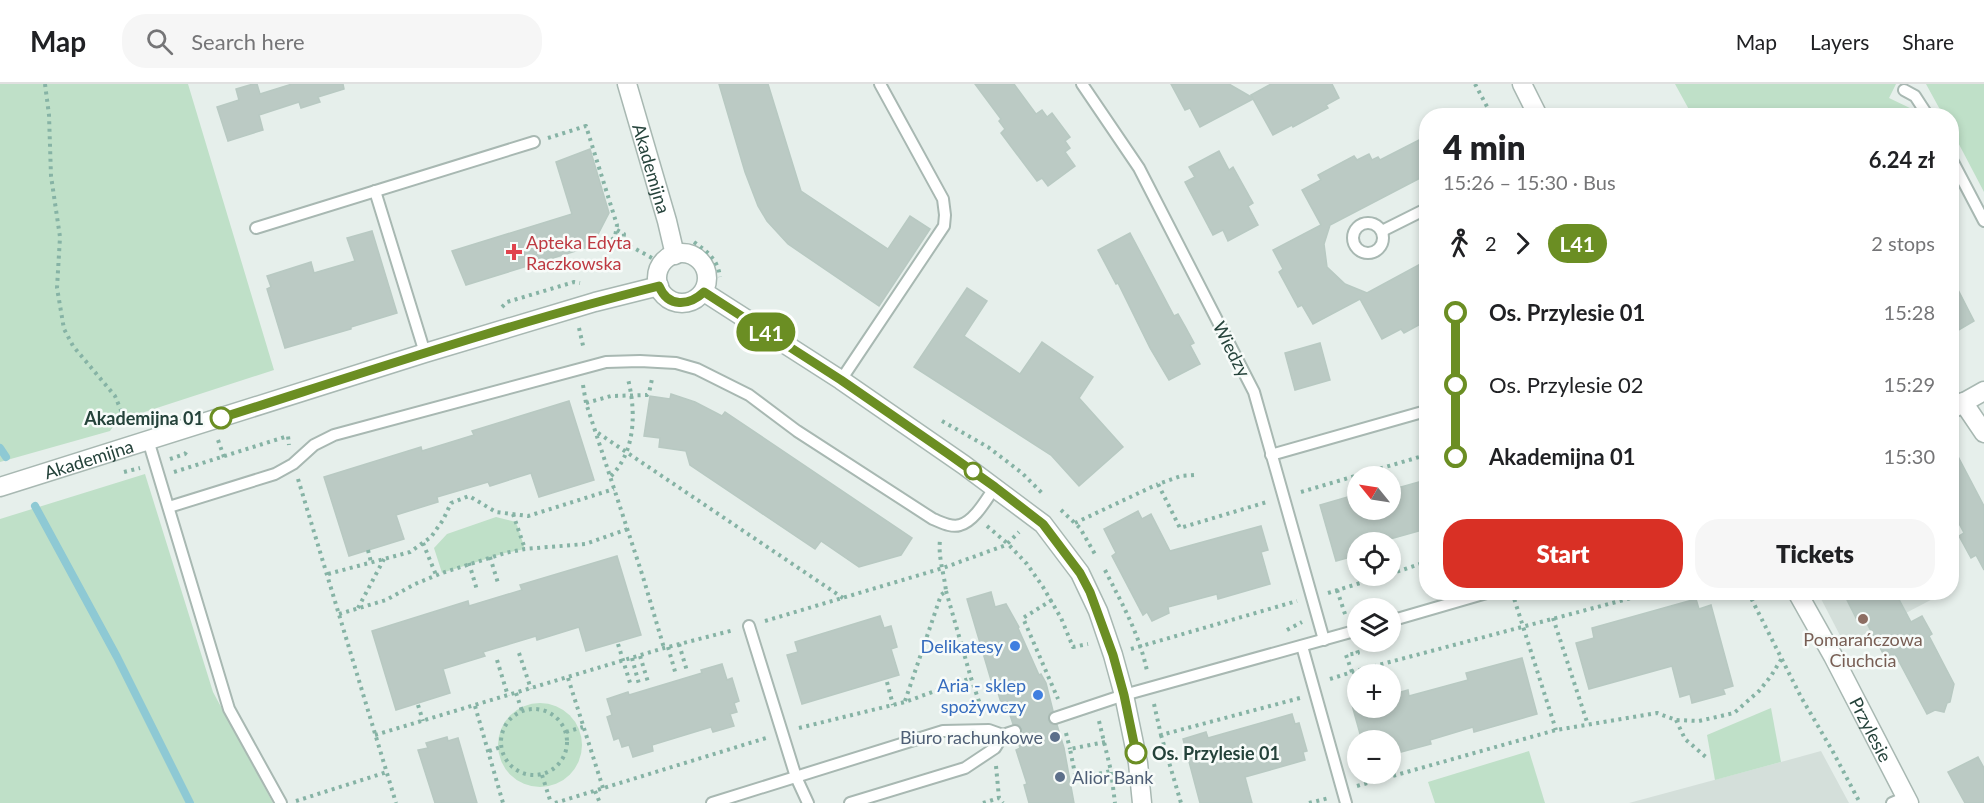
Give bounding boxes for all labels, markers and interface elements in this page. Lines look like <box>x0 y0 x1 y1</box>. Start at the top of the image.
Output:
search box <box>122 14 542 68</box>
text: Map <box>30 24 86 58</box>
icon: search <box>143 25 176 58</box>
text: Search here <box>191 28 305 55</box>
text: Map <box>1736 29 1777 54</box>
text: Layers <box>1810 29 1869 54</box>
text: Share <box>1902 29 1954 54</box>
street label: Akademijna <box>628 121 675 216</box>
text: 4 min <box>1443 127 1525 167</box>
text: 6.24 zł <box>1869 146 1935 173</box>
text: 15:26 – 15:30 · Bus <box>1443 170 1616 194</box>
icon: walk <box>1443 227 1476 260</box>
icon: forward <box>1506 227 1539 260</box>
place label: Apteka Edyta Raczkowska <box>526 231 632 274</box>
text: 2 <box>1485 231 1497 255</box>
text: L41 <box>1560 231 1595 256</box>
text: 2 stops <box>1871 231 1935 255</box>
marker: Apteka Edyta Raczkowska <box>507 245 521 259</box>
text: Os. Przylesie 01 <box>1489 299 1645 326</box>
text: 15:28 <box>1884 300 1935 324</box>
line badge: L41 <box>732 312 801 352</box>
street label: Wiedzy <box>1209 317 1256 381</box>
text: L41 <box>748 320 784 345</box>
text: Os. Przylesie 02 <box>1489 371 1643 398</box>
text: 15:29 <box>1884 372 1935 396</box>
place label: Akademijna 01 <box>83 407 204 429</box>
marker: Akademijna 01 <box>210 407 232 429</box>
street label: Akademijna <box>41 435 136 483</box>
text: Akademijna 01 <box>1489 443 1635 470</box>
text: 15:30 <box>1884 444 1935 468</box>
unlabelled marker <box>964 462 982 480</box>
north arrow <box>1347 466 1401 520</box>
map controls <box>1347 466 1401 784</box>
button: Start <box>1443 519 1683 588</box>
button: Tickets <box>1695 519 1935 588</box>
button: locate <box>1347 532 1401 586</box>
button: layers <box>1347 598 1401 652</box>
marker: Pomarańczowa Ciuchcia <box>1856 612 1870 626</box>
place label: Pomarańczowa Ciuchcia <box>1803 628 1923 671</box>
place label: Delikatesy <box>921 635 1004 657</box>
marker: Delikatesy <box>1008 639 1022 653</box>
button: + <box>1347 664 1401 718</box>
place label: Aria - sklep spożywczy <box>937 674 1027 717</box>
marker: Aria - sklep spożywczy <box>1031 688 1045 702</box>
street label: Przylesie <box>1845 693 1897 766</box>
place label: Biuro rachunkowe <box>900 726 1043 748</box>
marker: Biuro rachunkowe <box>1048 730 1062 744</box>
button: − <box>1347 730 1401 784</box>
marker: Os. Przylesie 01 <box>1125 742 1147 764</box>
place label: Os. Przylesie 01 <box>1152 742 1280 764</box>
place label: Alior Bank <box>1072 766 1154 788</box>
marker: Alior Bank <box>1053 770 1067 784</box>

